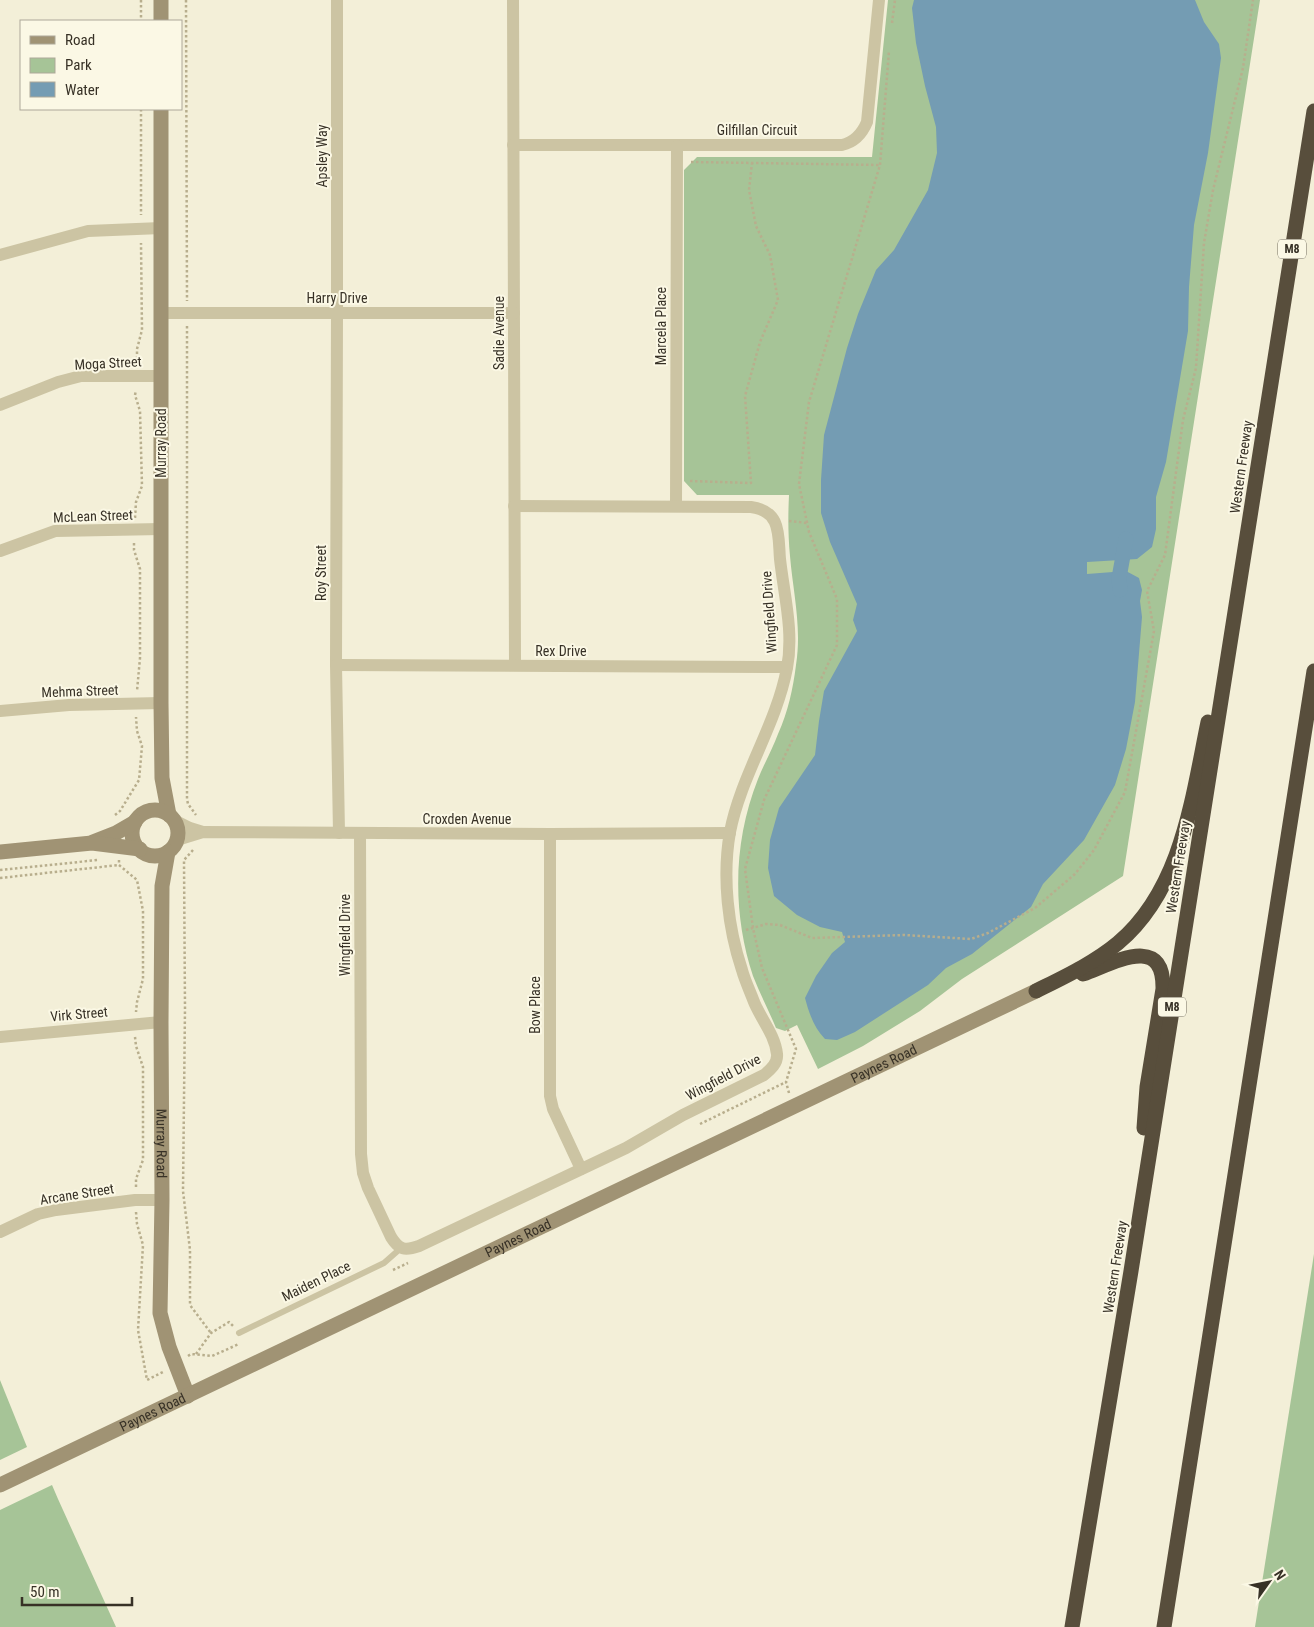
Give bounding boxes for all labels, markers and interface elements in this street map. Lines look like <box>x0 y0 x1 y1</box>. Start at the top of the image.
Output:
legend <box>20 20 182 110</box>
text: Road <box>65 31 95 49</box>
text: Park <box>65 56 92 74</box>
text: Water <box>65 81 100 99</box>
street label: Gilfillan Circuit <box>717 122 797 138</box>
street label: Apsley Way <box>314 124 330 187</box>
road number: M8 <box>1278 240 1306 258</box>
street label: Marcela Place <box>653 286 669 365</box>
street label: Harry Drive <box>306 290 368 306</box>
street label: Sadie Avenue <box>491 295 507 370</box>
street label: Moga Street <box>74 353 142 373</box>
street label: Murray Road <box>153 408 169 478</box>
street label: Western Freeway <box>1227 419 1255 515</box>
street label: McLean Street <box>53 507 133 525</box>
street label: Roy Street <box>313 545 329 601</box>
street label: Wingfield Drive <box>758 570 780 654</box>
street label: Rex Drive <box>535 643 587 659</box>
street label: Mehma Street <box>41 682 119 700</box>
street label: Croxden Avenue <box>423 811 512 827</box>
street label: Western Freeway <box>1163 819 1193 915</box>
street label: Wingfield Drive <box>337 893 353 976</box>
street label: Bow Place <box>527 976 543 1034</box>
road number: M8 <box>1158 998 1186 1016</box>
street label: Virk Street <box>50 1004 108 1024</box>
street label: Paynes Road <box>848 1041 919 1086</box>
street label: Wingfield Drive <box>683 1050 763 1103</box>
street label: Murray Road <box>153 1109 170 1178</box>
street label: Arcane Street <box>39 1180 115 1208</box>
street label: Paynes Road <box>483 1215 554 1260</box>
street label: Western Freeway <box>1100 1219 1130 1315</box>
street label: Maiden Place <box>279 1257 353 1305</box>
street label: Paynes Road <box>117 1390 188 1435</box>
north arrow <box>1244 1557 1294 1607</box>
text: N <box>1271 1567 1289 1583</box>
scale bar <box>22 1574 132 1606</box>
text: 50 m <box>30 1583 60 1601</box>

